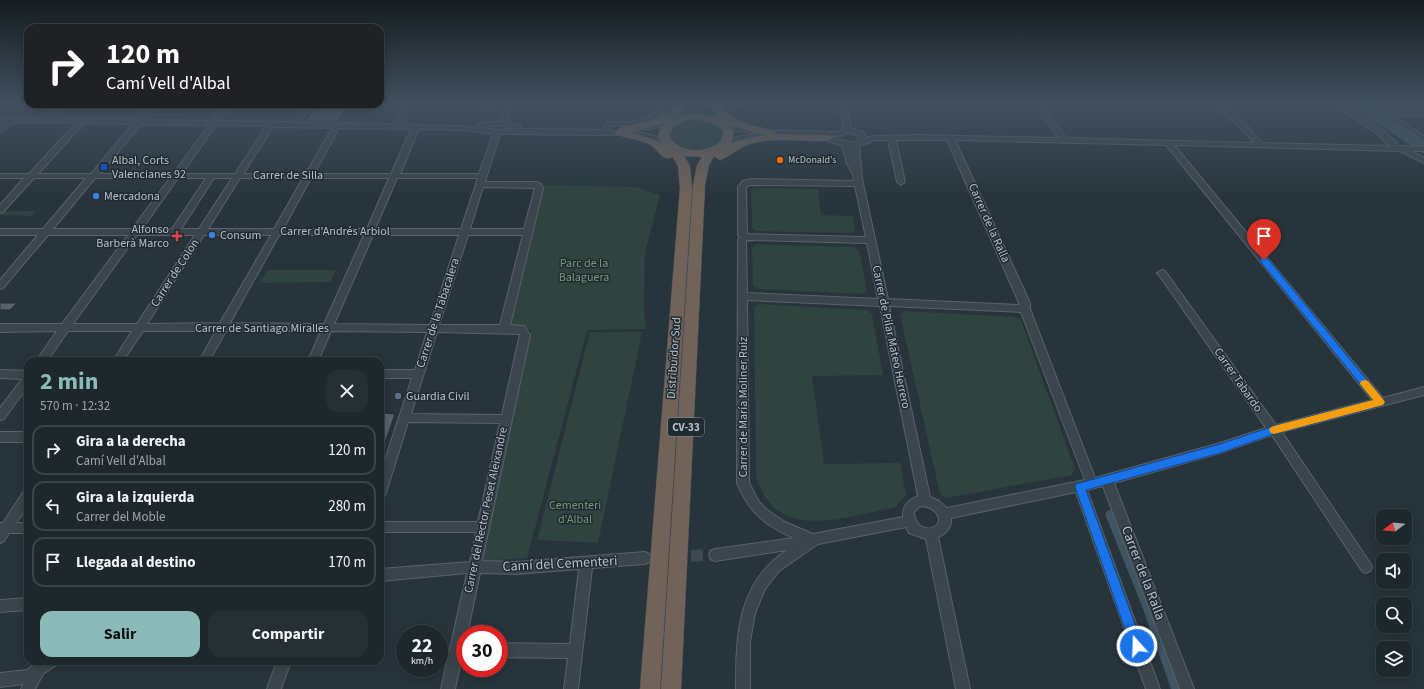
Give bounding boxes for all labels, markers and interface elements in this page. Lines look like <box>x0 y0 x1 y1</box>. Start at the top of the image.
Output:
text: 120 m <box>106 34 180 74</box>
icon: right <box>40 40 92 92</box>
text: Camí Vell d'Albal <box>106 71 230 96</box>
place label: Albal, Corts Valencianes 92 <box>112 152 186 183</box>
place label: McDonald's <box>788 153 837 167</box>
marker: McDonald's <box>775 155 785 165</box>
marker: Albal, Corts Valencianes 92 <box>99 162 109 172</box>
street label: Carrer de Silla <box>253 167 323 184</box>
street label: Carrer de la Ralla <box>964 181 1014 265</box>
place label: Mercadona <box>104 188 160 205</box>
marker: Mercadona <box>91 191 101 201</box>
pin <box>1247 219 1281 260</box>
place label: Alfonso Barberà Marco <box>96 221 169 252</box>
street label: Carrer d'Andrés Arbiol <box>280 223 390 240</box>
icon: arrive <box>1253 225 1275 247</box>
place label: Consum <box>220 227 261 244</box>
marker: Consum <box>207 230 217 240</box>
marker: Alfonso Barberà Marco <box>172 231 182 241</box>
street label: Carrer de Colon <box>147 236 203 310</box>
park label: Parc de la Balaguera <box>559 255 609 286</box>
street label: Carrer de la Tabacalera <box>412 256 464 370</box>
street label: Carrer de Pilar Mateo Herrero <box>868 264 914 410</box>
street label: Distribuïdor Sud <box>663 317 685 399</box>
street label: Carrer de Santiago Miralles <box>195 320 329 337</box>
street label: Carrer de María Moliner Ruiz <box>735 337 752 477</box>
street label: Carrer Tabardo <box>1210 344 1266 416</box>
text: 2 min <box>40 364 98 399</box>
button: close <box>326 370 368 412</box>
place label: Guardia Civil <box>406 388 470 405</box>
marker: Guardia Civil <box>393 391 403 401</box>
text: 570 m · 12:32 <box>40 397 110 415</box>
road number: CV-33 <box>668 418 704 436</box>
street label: Carrer del Rector Peset Aleixandre <box>460 425 512 595</box>
text: Gira a la derecha <box>76 431 186 452</box>
icon: right <box>42 439 64 461</box>
text: 120 m <box>328 440 366 461</box>
text: Camí Vell d'Albal <box>76 452 166 470</box>
text: Gira a la izquierda <box>76 487 195 508</box>
icon: left <box>42 495 64 517</box>
text: 280 m <box>328 496 366 517</box>
park label: Cementeri d'Albal <box>549 497 601 528</box>
text: Carrer del Moble <box>76 508 165 526</box>
north arrow <box>1376 509 1412 545</box>
map controls <box>1376 509 1412 677</box>
street label: Carrer de la Ralla <box>1116 523 1170 623</box>
icon: arrive <box>42 551 64 573</box>
street label: Camí del Cementeri <box>502 551 618 577</box>
text: Llegada al destino <box>76 552 196 573</box>
text: 170 m <box>328 552 366 573</box>
button: sound <box>1376 553 1412 589</box>
button: search <box>1376 597 1412 633</box>
button: Salir <box>40 611 200 657</box>
button: Compartir <box>208 611 368 657</box>
speed limit sign: 30 <box>456 625 508 677</box>
position arrow <box>1116 625 1158 667</box>
text: 22 <box>411 632 433 660</box>
button: layers <box>1376 641 1412 677</box>
text: km/h <box>411 654 433 668</box>

